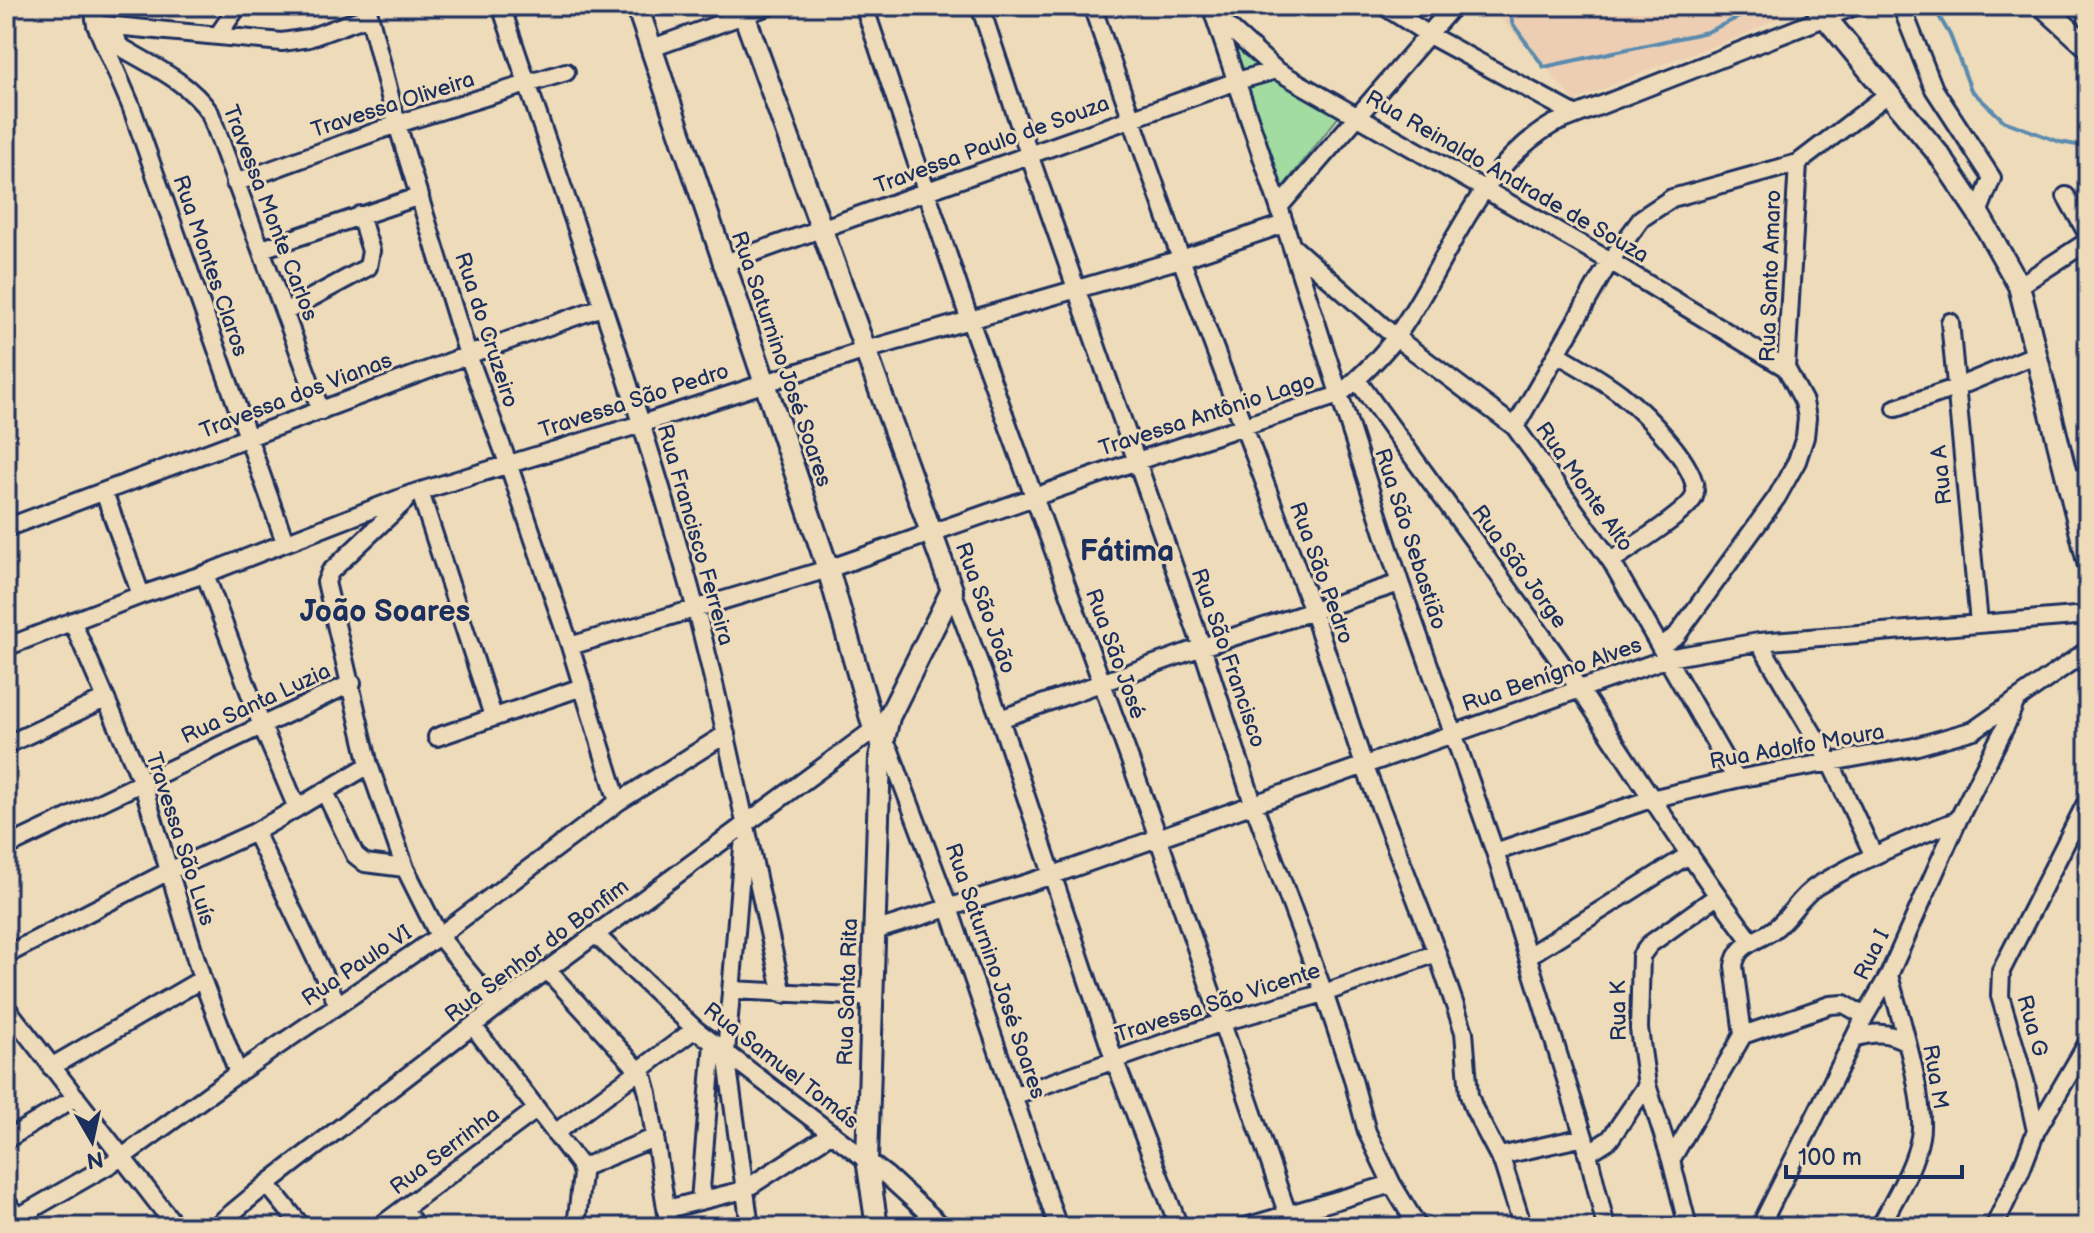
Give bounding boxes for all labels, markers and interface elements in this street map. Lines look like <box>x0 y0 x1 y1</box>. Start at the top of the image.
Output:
street label: Travessa Oliveira <box>308 66 478 144</box>
street label: Rua Reinaldo Andrade de Souza <box>1361 85 1653 269</box>
street label: Travessa Paulo de Souza <box>871 90 1113 200</box>
street label: Travessa Monte Carlos <box>216 101 324 325</box>
street label: Rua Montes Claros <box>166 172 254 360</box>
street label: Rua Santo Amaro <box>1754 189 1788 363</box>
street label: Rua Saturnino José Soares <box>725 228 838 490</box>
street label: Rua do Cruzeiro <box>448 249 524 411</box>
street label: Travessa dos Vianas <box>196 347 396 445</box>
street label: Travessa São Pedro <box>536 358 732 444</box>
street label: Travessa Antônio Lago <box>1096 367 1318 463</box>
street label: Rua Monte Alto <box>1529 417 1639 557</box>
street label: Rua Francisco Ferreira <box>650 421 740 649</box>
street label: Rua A <box>1925 443 1959 506</box>
street label: Rua São Sebastião <box>1368 445 1452 633</box>
street label: Rua São Pedro <box>1283 498 1359 648</box>
street label: Rua São Jorge <box>1465 500 1573 634</box>
district label: Fátima <box>1080 534 1174 570</box>
street label: Rua São João <box>949 539 1021 677</box>
street label: Rua São Francisco <box>1185 565 1271 751</box>
street label: Rua São José <box>1079 585 1151 723</box>
district label: João Soares <box>300 594 470 630</box>
street label: Rua Benígno Alves <box>1459 632 1645 718</box>
street label: Rua Santa Luzia <box>177 658 335 750</box>
street label: Rua Adolfo Moura <box>1707 718 1887 776</box>
street label: Travessa São Luís <box>139 749 221 929</box>
street label: Rua Saturnino José Soares <box>939 840 1052 1102</box>
street label: Rua Senhor do Bonfim <box>440 873 634 1029</box>
street label: Rua Santa Rita <box>832 918 864 1066</box>
street label: Rua Paulo VI <box>297 919 417 1013</box>
street label: Rua I <box>1848 925 1896 985</box>
street label: Travessa São Vicente <box>1112 957 1324 1049</box>
street label: Rua K <box>1605 980 1633 1041</box>
street label: Rua G <box>2010 992 2054 1060</box>
street label: Rua Samuel Tomás <box>698 997 864 1135</box>
street label: Rua M <box>1916 1043 1954 1111</box>
north arrow <box>52 1101 132 1181</box>
street label: Rua Serrinha <box>385 1101 505 1201</box>
scale bar <box>1786 1129 1962 1179</box>
text: 100 m <box>1798 1143 1862 1172</box>
text: N <box>85 1145 105 1174</box>

